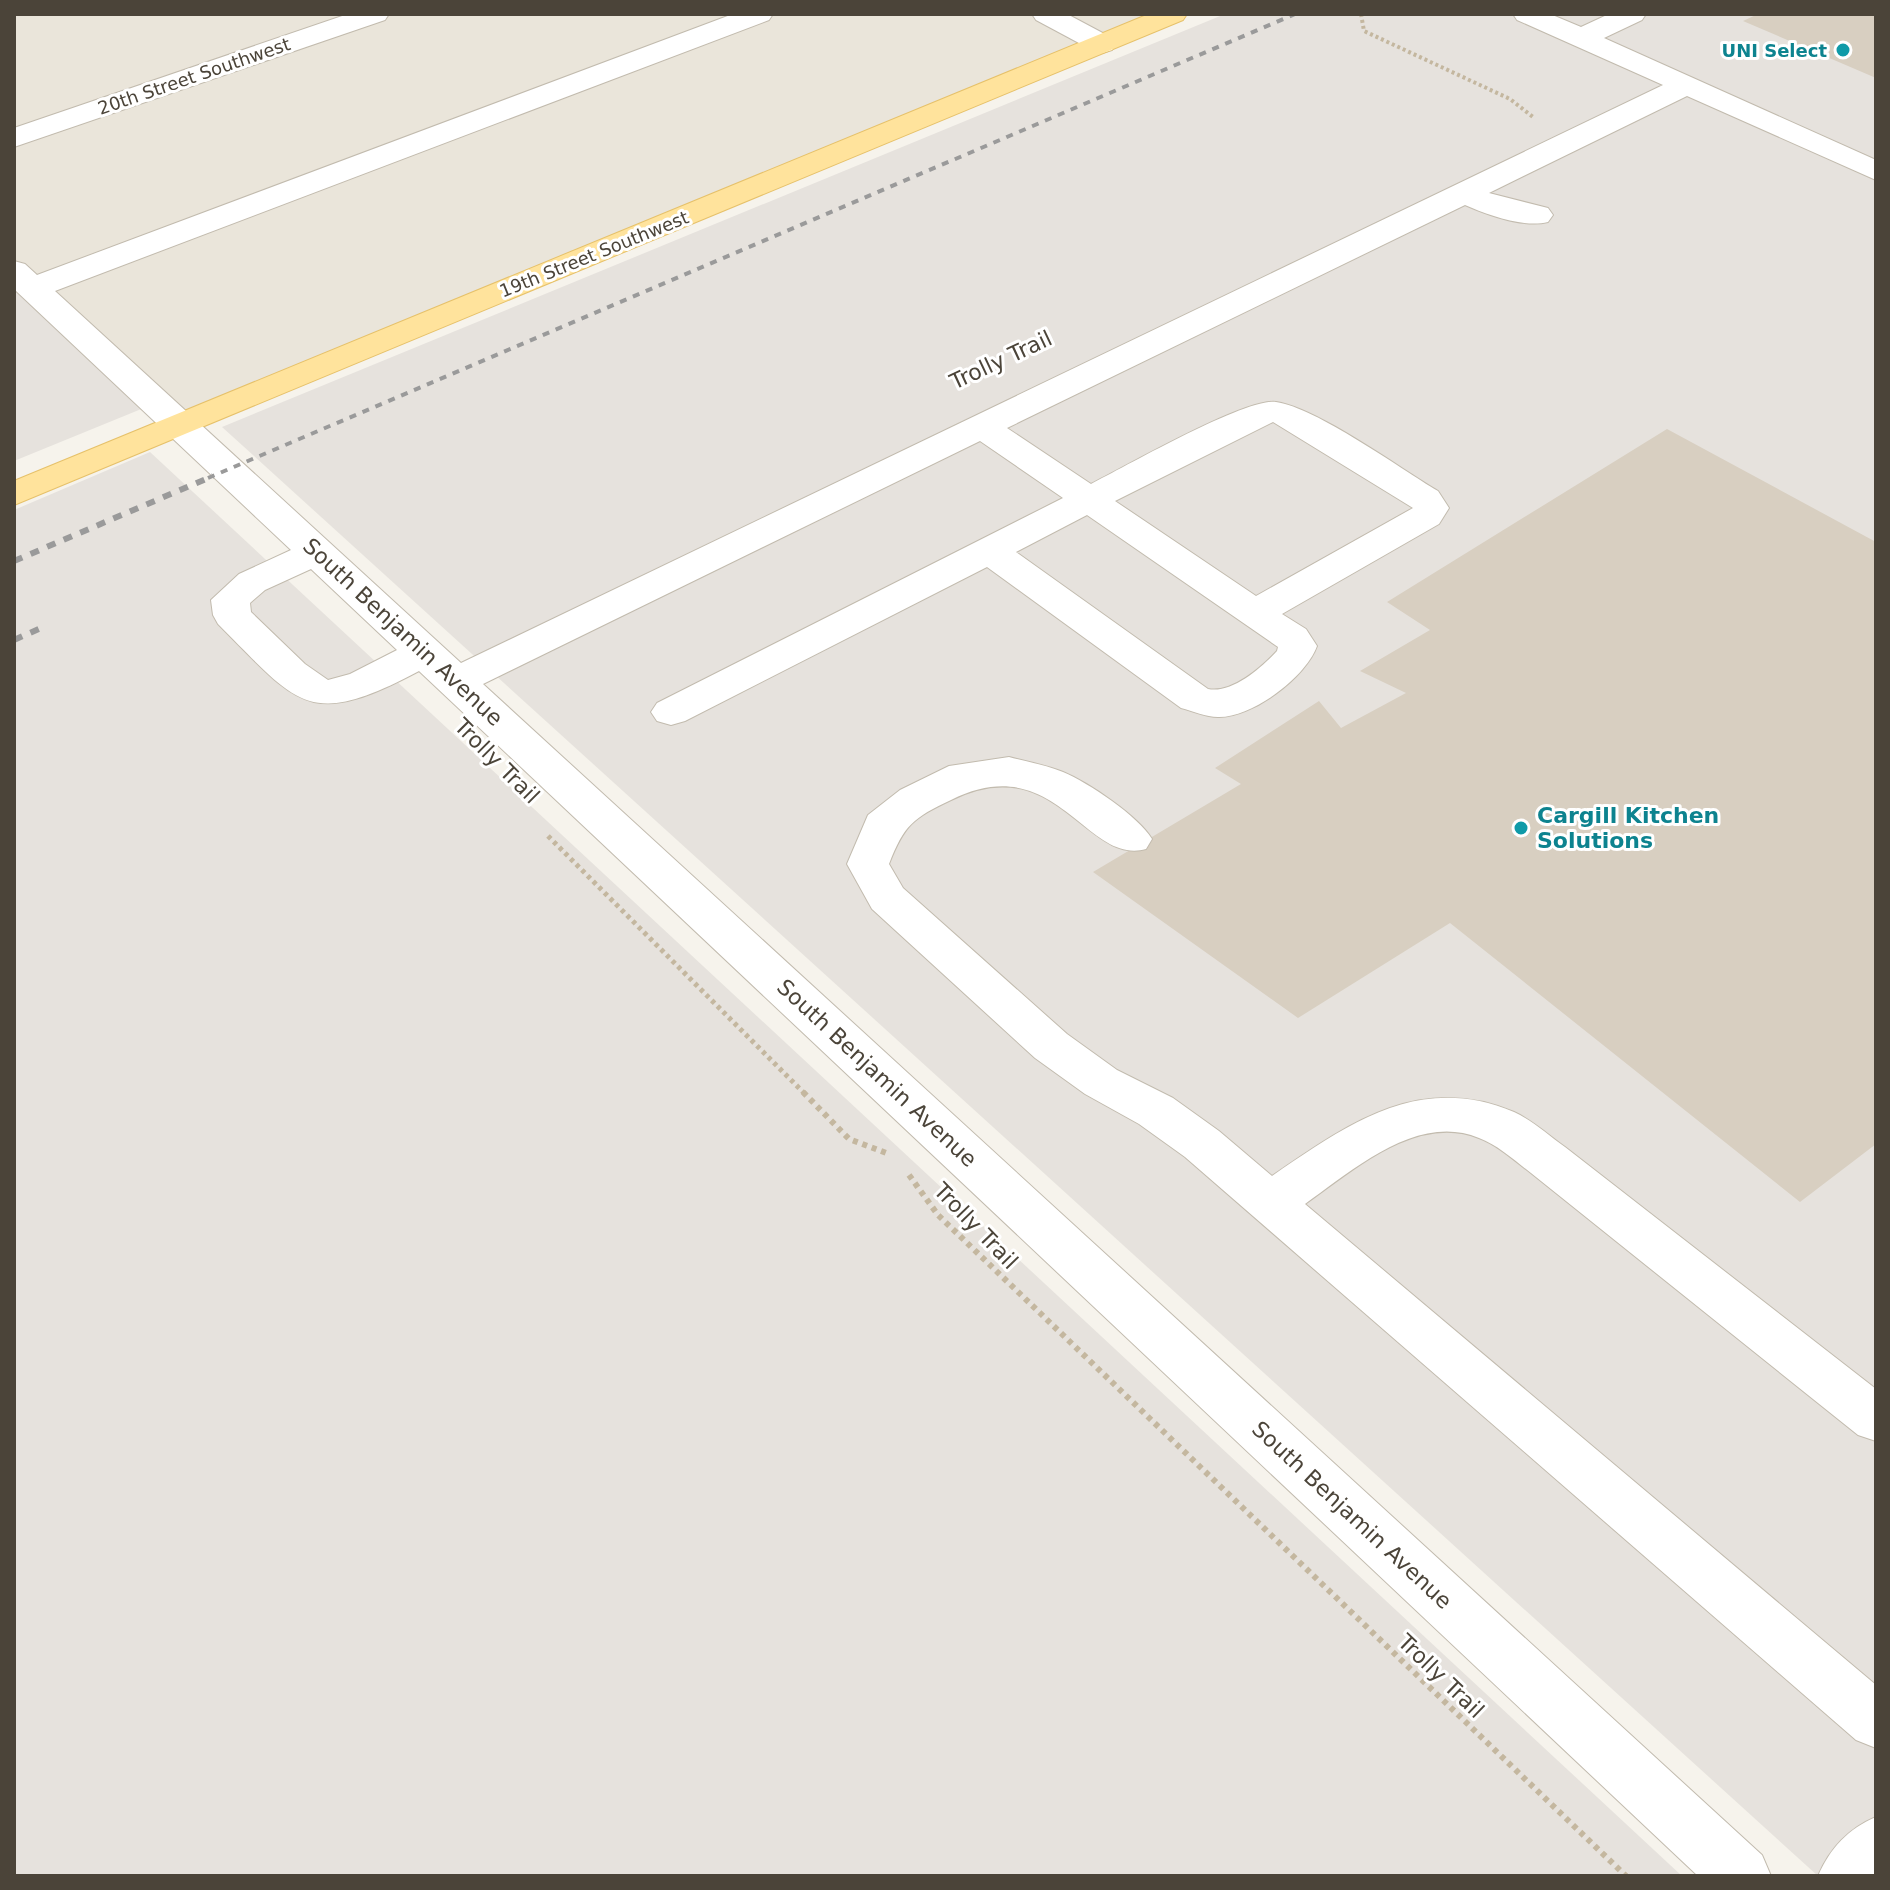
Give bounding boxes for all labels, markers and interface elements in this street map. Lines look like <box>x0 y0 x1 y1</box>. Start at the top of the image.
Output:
street label: 20th Street Southwest <box>95 33 293 119</box>
place label: UNI Select <box>1722 40 1827 61</box>
marker: UNI Select <box>1834 41 1852 59</box>
street label: 19th Street Southwest <box>496 206 692 302</box>
street label: Trolly Trail <box>945 326 1056 395</box>
street label: South Benjamin Avenue <box>298 533 508 731</box>
street label: Trolly Trail <box>449 713 545 809</box>
place label: Cargill Kitchen Solutions <box>1537 803 1719 853</box>
marker: Cargill Kitchen Solutions <box>1512 819 1530 837</box>
street label: South Benjamin Avenue <box>772 974 982 1172</box>
street label: Trolly Trail <box>928 1177 1023 1274</box>
street label: South Benjamin Avenue <box>1247 1416 1457 1614</box>
street label: Trolly Trail <box>1392 1628 1489 1723</box>

